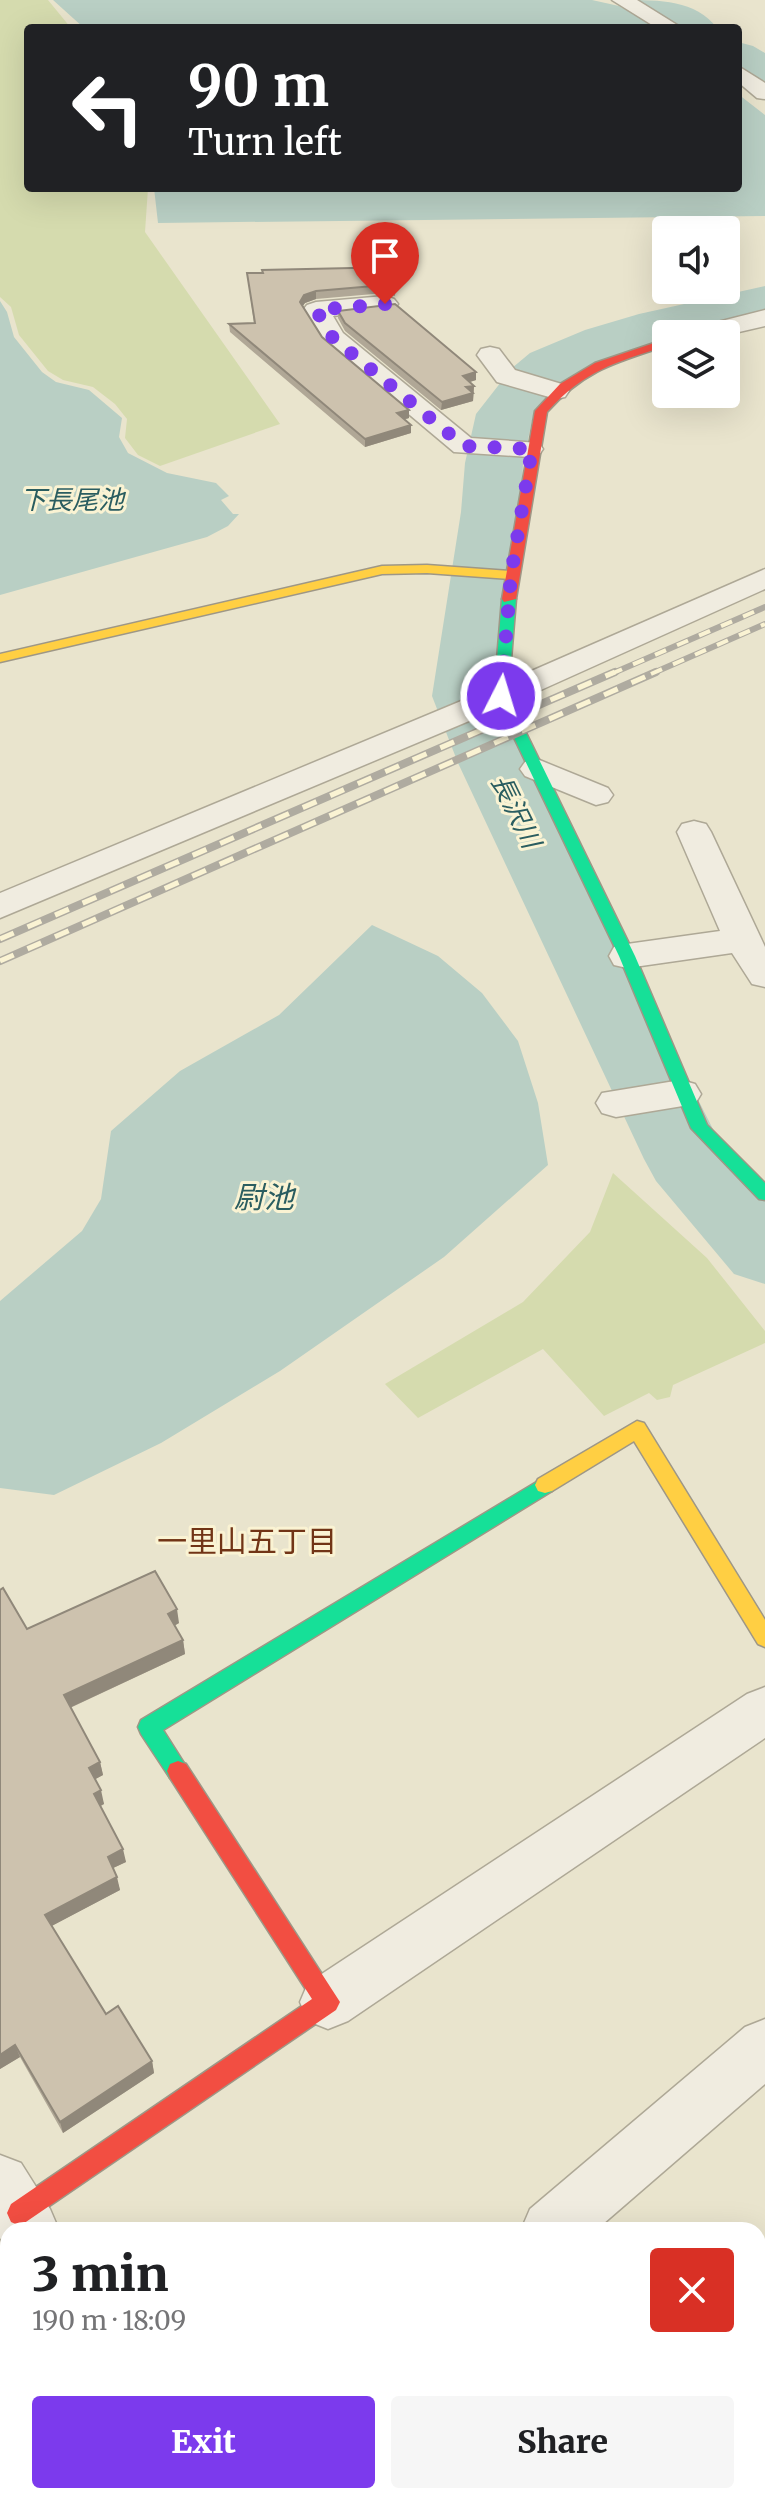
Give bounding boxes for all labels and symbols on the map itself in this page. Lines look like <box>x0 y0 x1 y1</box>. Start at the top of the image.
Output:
pin <box>351 222 419 304</box>
water label: 下長尾池 <box>20 483 127 516</box>
position arrow <box>459 654 543 738</box>
water label: 長沢川 <box>485 768 550 856</box>
water label: 尉池 <box>234 1178 297 1216</box>
district label: 一里山五丁目 <box>157 1522 337 1560</box>

